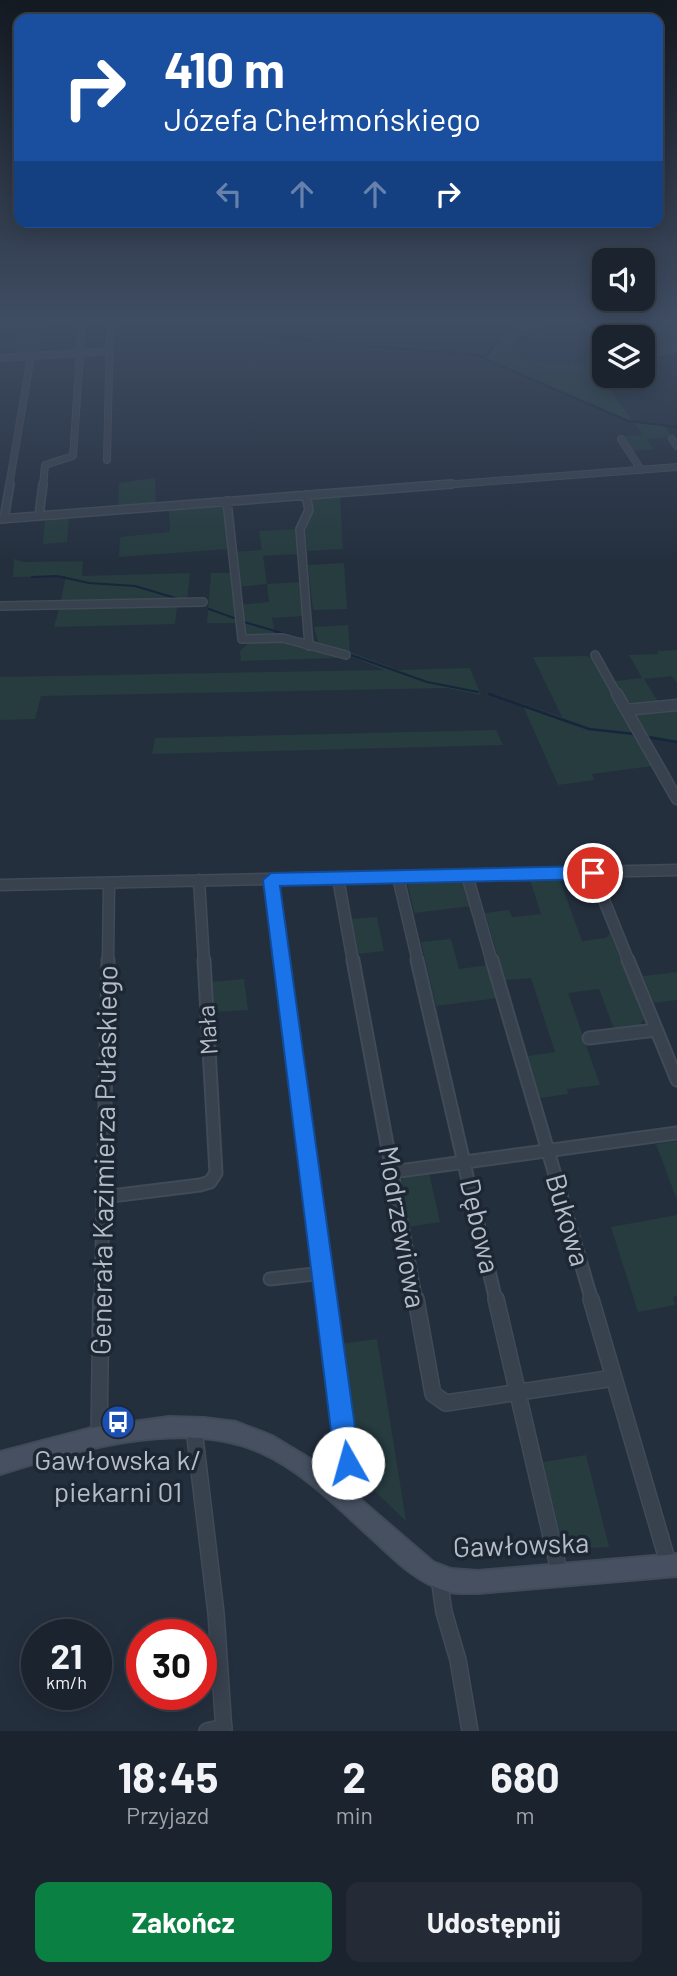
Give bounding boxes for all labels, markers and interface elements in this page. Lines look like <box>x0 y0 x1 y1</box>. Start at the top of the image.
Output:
text: 410 m <box>164 39 285 98</box>
icon: right <box>49 42 140 133</box>
text: Józefa Chełmońskiego <box>164 99 481 137</box>
icon: left <box>210 175 248 213</box>
icon: ahead <box>283 175 321 213</box>
icon: ahead <box>356 175 394 213</box>
icon: right <box>429 175 467 213</box>
map controls <box>592 248 655 388</box>
button: sound <box>592 248 655 311</box>
button: layers <box>592 325 655 388</box>
pin <box>563 843 623 903</box>
icon: arrive <box>574 854 612 892</box>
street label: Generała Kazimierza Pułaskiego <box>83 965 123 1355</box>
street label: Mała <box>190 1004 223 1056</box>
street label: Modrzewiowa <box>372 1143 434 1311</box>
street label: Bukowa <box>540 1170 598 1270</box>
street label: Dębowa <box>454 1175 508 1276</box>
bus stop icon: Gawłowska k/ piekarni 01 <box>99 1403 137 1441</box>
position arrow <box>311 1426 385 1500</box>
place label: Gawłowska k/ piekarni 01 <box>34 1442 202 1508</box>
street label: Gawłowska <box>452 1525 590 1563</box>
speed limit sign: 30 <box>126 1619 217 1710</box>
text: 21 <box>51 1634 82 1676</box>
text: km/h <box>46 1671 87 1693</box>
text: 18:45 <box>117 1751 218 1801</box>
text: 2 <box>343 1751 366 1801</box>
text: 680 <box>490 1751 560 1801</box>
text: Przyjazd <box>126 1801 209 1829</box>
text: min <box>336 1801 373 1829</box>
text: m <box>515 1801 534 1829</box>
button: Zakończ <box>35 1882 332 1962</box>
button: Udostępnij <box>346 1882 642 1962</box>

